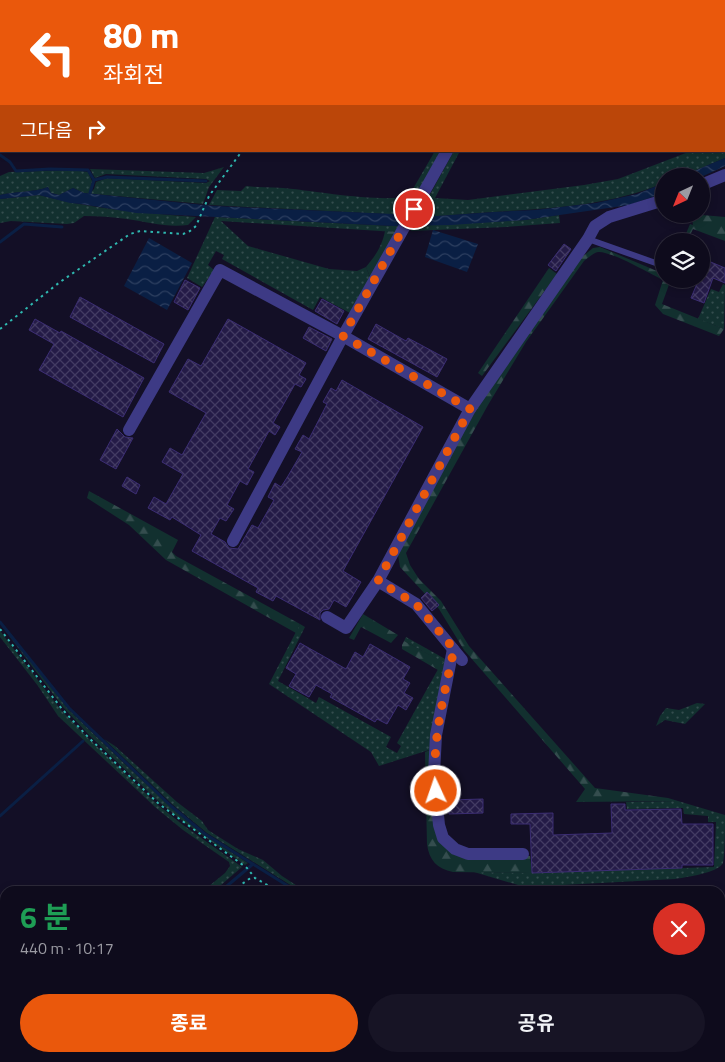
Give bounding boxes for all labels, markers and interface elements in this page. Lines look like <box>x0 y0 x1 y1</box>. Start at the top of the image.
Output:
text: 80 m <box>103 8 179 62</box>
icon: left <box>20 20 85 85</box>
text: 좌회전 <box>103 57 164 91</box>
text: 그다음 <box>20 115 72 144</box>
icon: right <box>82 115 110 143</box>
north arrow <box>655 168 710 222</box>
map controls <box>655 168 710 288</box>
pin <box>393 188 435 230</box>
icon: arrive <box>400 195 428 223</box>
button: layers <box>655 233 710 288</box>
position arrow <box>409 764 461 816</box>
text: 6 분 <box>20 894 71 940</box>
button: close <box>653 903 705 955</box>
text: 440 m · 10:17 <box>20 936 114 960</box>
button: 종료 <box>20 994 358 1052</box>
button: 공유 <box>368 994 705 1052</box>

